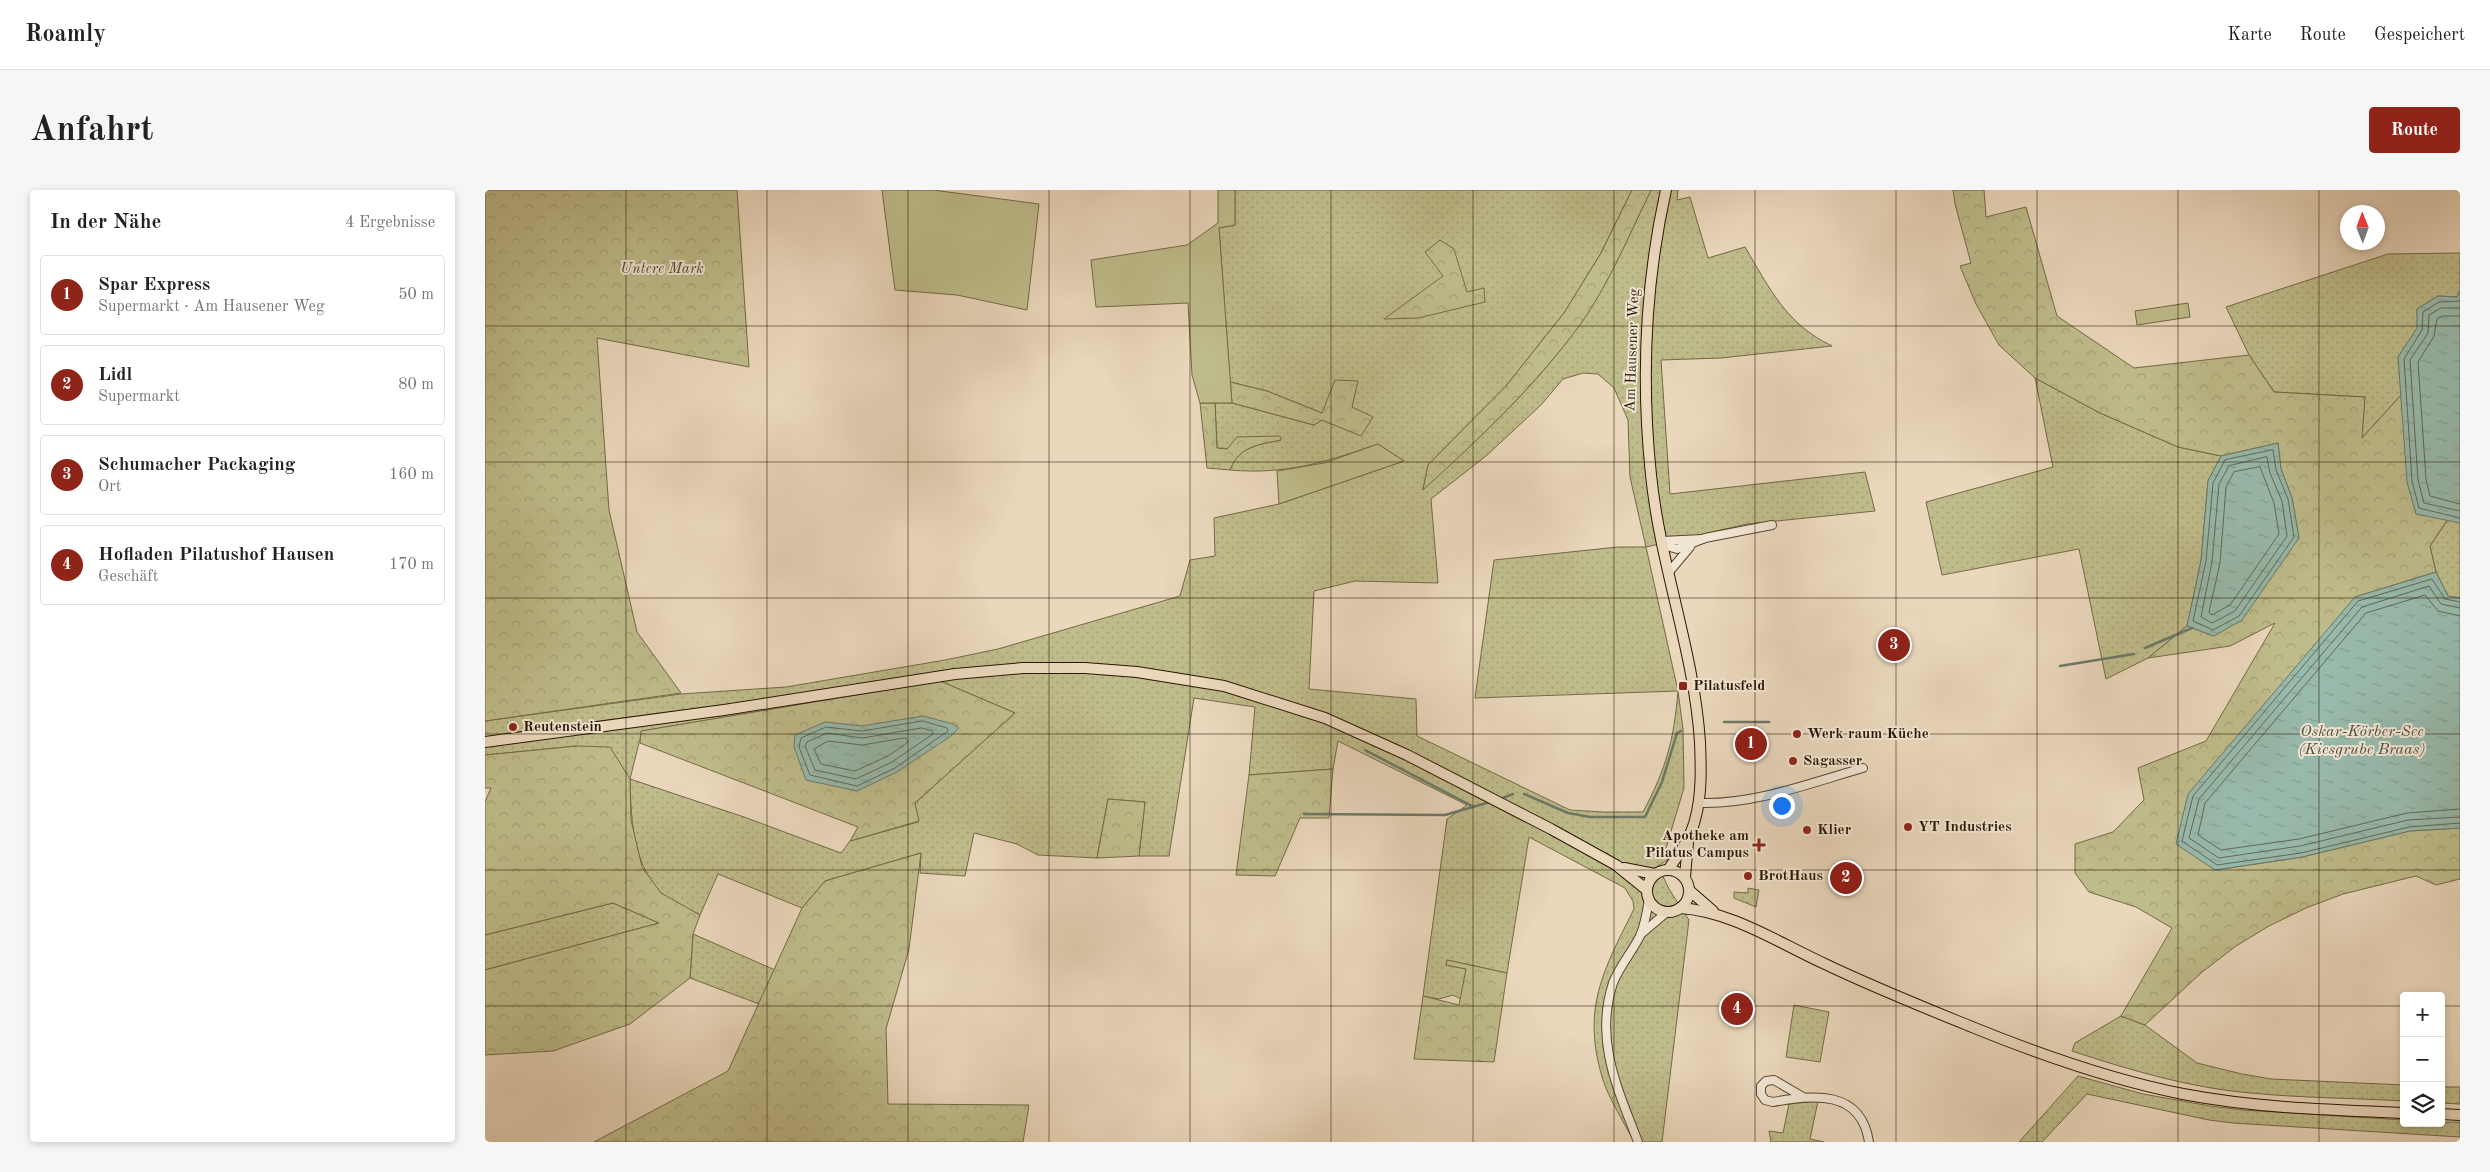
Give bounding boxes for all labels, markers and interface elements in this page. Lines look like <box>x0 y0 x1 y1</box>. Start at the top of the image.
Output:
text: Roamly <box>25 23 106 47</box>
text: Karte <box>2227 26 2272 44</box>
text: Route <box>2300 26 2346 44</box>
text: Gespeichert <box>2374 26 2465 44</box>
button: Route <box>2369 107 2460 153</box>
text: Anfahrt <box>30 113 153 148</box>
north arrow <box>2340 205 2385 250</box>
text: In der Nähe <box>50 212 161 233</box>
text: 4 Ergebnisse <box>345 215 435 231</box>
park label: Untere Mark <box>620 262 704 277</box>
text: Spar Express <box>98 276 210 295</box>
text: 1 <box>62 287 72 303</box>
text: 50 m <box>398 287 434 303</box>
street label: Am Hausener Weg <box>1623 288 1643 412</box>
text: Supermarkt · Am Hausener Weg <box>98 299 325 315</box>
text: Lidl <box>98 366 132 385</box>
text: 2 <box>62 377 72 393</box>
text: 80 m <box>398 377 434 393</box>
text: Supermarkt <box>98 389 180 405</box>
text: Schumacher Packaging <box>98 456 295 475</box>
text: 3 <box>62 467 72 483</box>
text: 160 m <box>389 467 434 483</box>
text: Ort <box>98 479 121 495</box>
text: Hofladen Pilatushof Hausen <box>98 546 334 565</box>
text: 4 <box>62 557 72 573</box>
text: 170 m <box>389 557 434 573</box>
text: Geschäft <box>98 569 158 585</box>
pin: 3 <box>1878 626 1910 664</box>
place label: Pilatusfeld <box>1693 679 1765 694</box>
marker: Pilatusfeld <box>1677 680 1689 692</box>
place label: Reutenstein <box>523 720 602 735</box>
marker: Reutenstein <box>507 721 519 733</box>
water label: Oskar-Körber-See (Kiesgrube Braas) <box>2299 724 2425 758</box>
pin: 1 <box>1735 725 1767 763</box>
place label: Werk raum Küche <box>1807 727 1929 742</box>
marker: Werk raum Küche <box>1791 728 1803 740</box>
place label: Sagasser <box>1803 754 1863 769</box>
marker: Sagasser <box>1787 755 1799 767</box>
your location <box>1769 793 1795 819</box>
place label: YT Industries <box>1918 820 2012 835</box>
marker: YT Industries <box>1902 821 1914 833</box>
place label: Klier <box>1817 823 1852 838</box>
marker: Klier <box>1801 824 1813 836</box>
place label: Apotheke am Pilatus Campus <box>1645 829 1749 861</box>
marker: Apotheke am Pilatus Campus <box>1753 839 1765 851</box>
pin: 2 <box>1830 859 1862 897</box>
place label: BrotHaus <box>1758 869 1823 884</box>
marker: BrotHaus <box>1742 870 1754 882</box>
pin: 4 <box>1721 990 1753 1028</box>
map controls <box>2400 992 2445 1127</box>
button: + <box>2400 992 2445 1037</box>
button: − <box>2400 1037 2445 1082</box>
button: layers <box>2400 1082 2445 1127</box>

